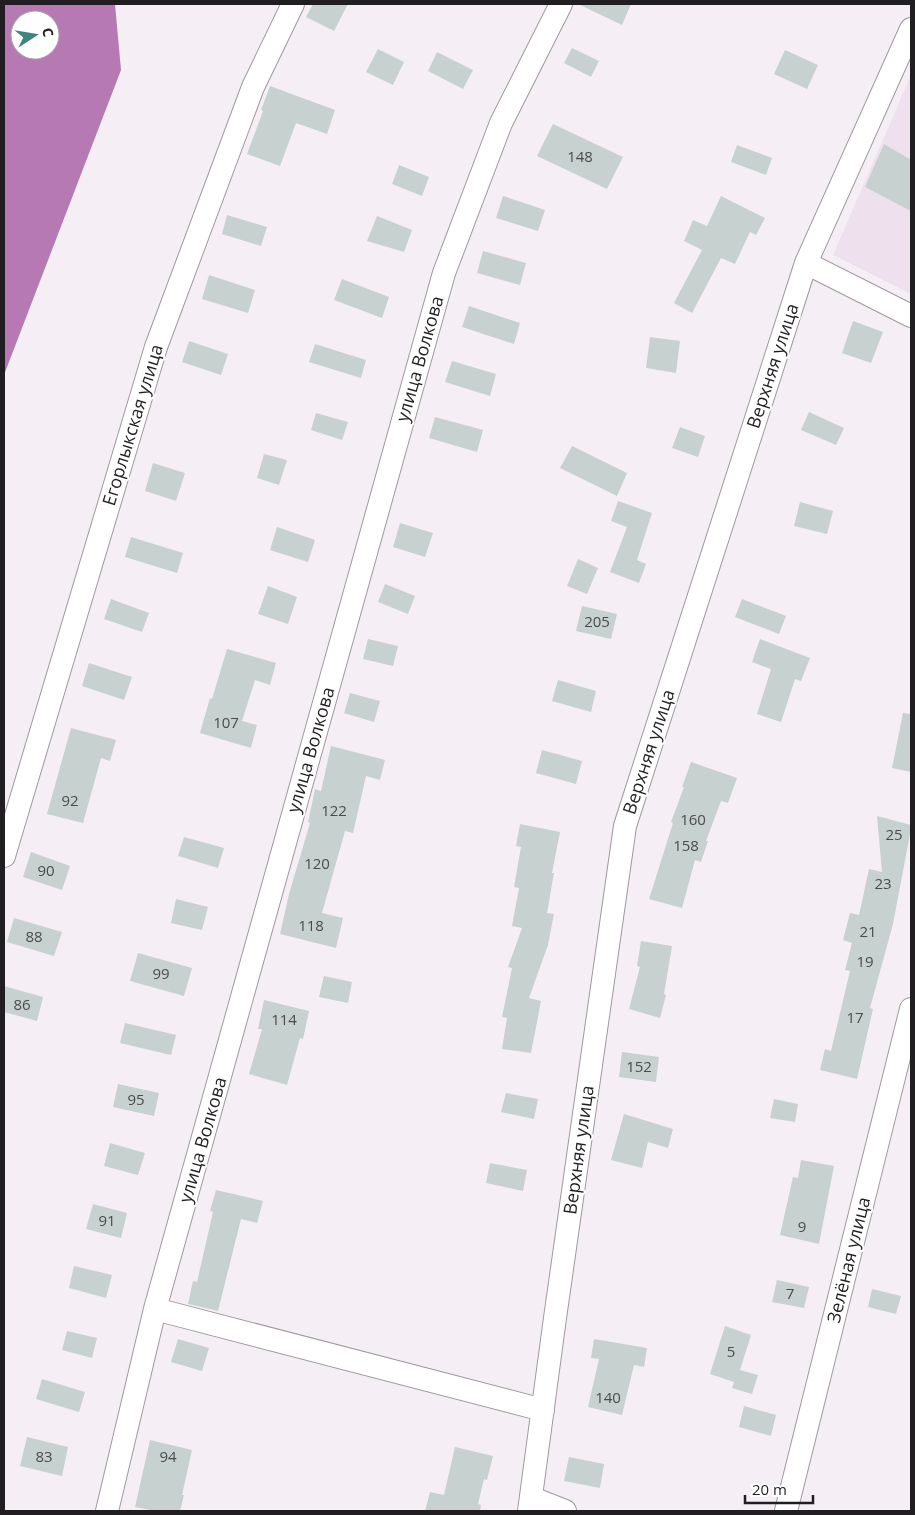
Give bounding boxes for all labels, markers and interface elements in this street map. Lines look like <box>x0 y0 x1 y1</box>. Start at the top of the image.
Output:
north arrow <box>10 10 60 60</box>
text: С <box>38 26 58 39</box>
house number: 148 <box>567 146 593 166</box>
street label: улица Волкова <box>390 293 448 424</box>
street label: Верхняя улица <box>741 300 804 431</box>
street label: Егорлыкская улица <box>96 341 168 508</box>
house number: 205 <box>584 611 610 631</box>
street label: улица Волкова <box>281 684 339 815</box>
street label: Верхняя улица <box>617 686 680 817</box>
house number: 107 <box>213 712 239 732</box>
house number: 92 <box>61 790 79 810</box>
house number: 122 <box>321 800 347 820</box>
house number: 160 <box>680 809 706 829</box>
house number: 25 <box>885 824 903 844</box>
house number: 158 <box>673 835 699 855</box>
house number: 120 <box>304 853 330 873</box>
house number: 90 <box>37 860 55 880</box>
house number: 23 <box>874 873 892 893</box>
house number: 118 <box>298 915 324 935</box>
house number: 21 <box>859 921 877 941</box>
house number: 88 <box>25 926 43 946</box>
house number: 19 <box>856 951 874 971</box>
house number: 99 <box>152 963 170 983</box>
house number: 86 <box>13 994 31 1014</box>
house number: 17 <box>846 1007 864 1027</box>
house number: 114 <box>271 1009 297 1029</box>
house number: 152 <box>626 1056 652 1076</box>
street label: улица Волкова <box>173 1074 231 1205</box>
street label: Верхняя улица <box>557 1084 599 1216</box>
house number: 95 <box>127 1089 145 1109</box>
street label: Зелёная улица <box>821 1194 875 1325</box>
house number: 91 <box>98 1210 116 1230</box>
house number: 9 <box>798 1216 806 1236</box>
house number: 7 <box>786 1283 794 1303</box>
house number: 5 <box>727 1341 735 1361</box>
house number: 140 <box>595 1387 621 1407</box>
house number: 83 <box>35 1446 53 1466</box>
house number: 94 <box>159 1446 177 1466</box>
scale bar <box>745 1472 812 1504</box>
text: 20 m <box>752 1479 787 1499</box>

